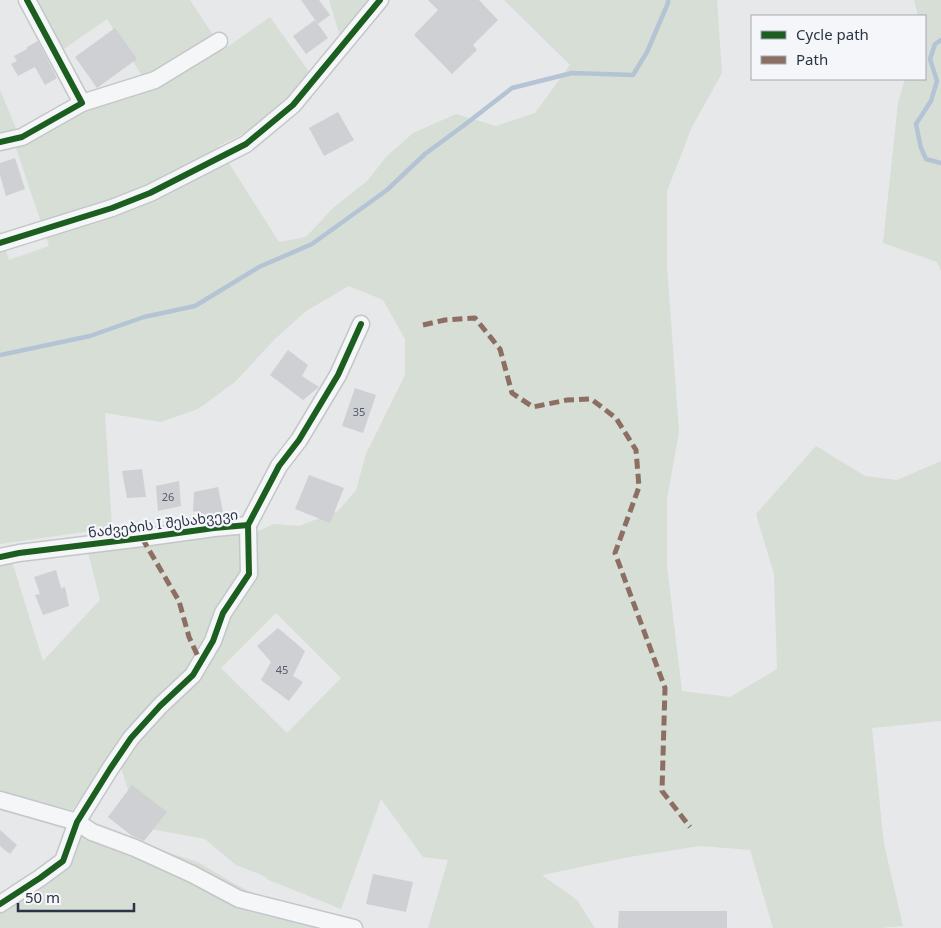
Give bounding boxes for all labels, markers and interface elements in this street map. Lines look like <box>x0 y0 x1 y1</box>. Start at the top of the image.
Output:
legend <box>751 15 926 80</box>
text: Cycle path <box>796 24 869 44</box>
text: Path <box>796 49 828 69</box>
house number: 35 <box>353 404 365 419</box>
house number: 26 <box>162 489 174 504</box>
street label: ნაძვების I შესახვევი <box>87 504 239 542</box>
house number: 45 <box>276 662 288 677</box>
scale bar <box>18 880 134 912</box>
text: 50 m <box>25 887 60 907</box>

